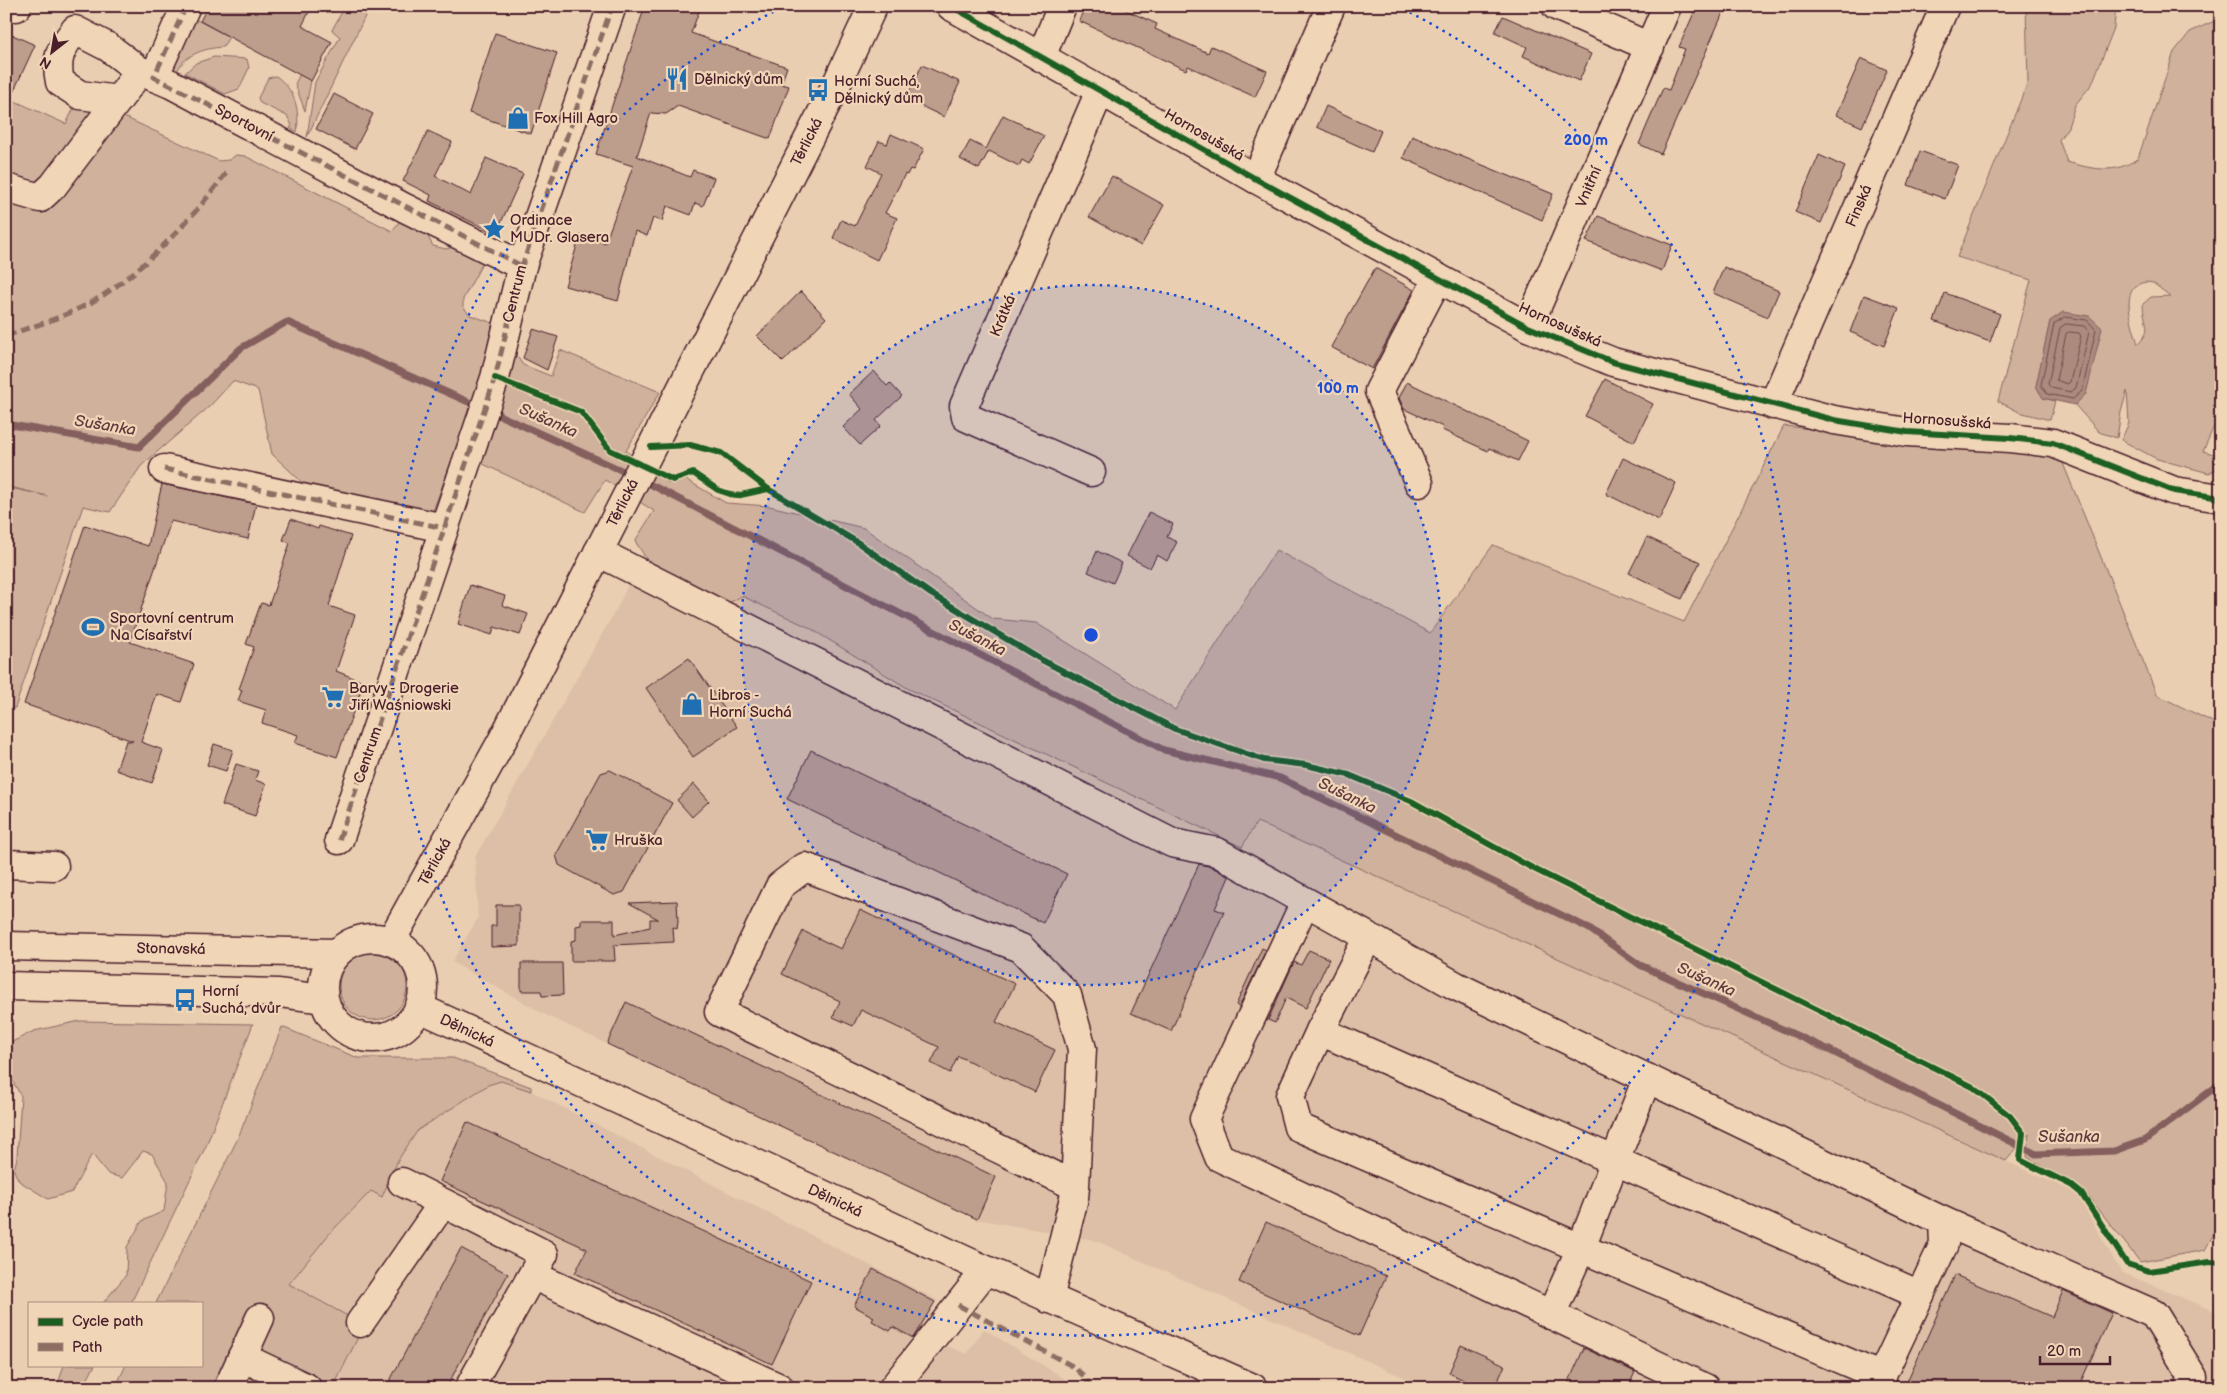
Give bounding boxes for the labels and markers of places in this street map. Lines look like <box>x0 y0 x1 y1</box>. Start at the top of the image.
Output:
restaurant icon: Dělnický dům <box>664 66 690 92</box>
place label: Dělnický dům <box>694 70 783 89</box>
place label: Horní Suchá, Dělnický dům <box>834 72 923 108</box>
bus stop icon: Horní Suchá, Dělnický dům <box>805 77 831 103</box>
shop icon: Fox Hill Agro <box>505 105 531 131</box>
place label: Fox Hill Agro <box>534 109 618 128</box>
place label: Ordinace MUDr. Glasera <box>510 211 609 247</box>
place icon: Ordinace MUDr. Glasera <box>481 216 507 242</box>
place label: Sportovní centrum Na Císařství <box>110 609 234 645</box>
sports icon: Sportovní centrum Na Císařství <box>80 614 106 640</box>
centre of rings <box>1082 626 1100 644</box>
place label: Barvy - Drogerie Jiří Waśniowski <box>349 679 459 715</box>
supermarket icon: Barvy - Drogerie Jiří Waśniowski <box>320 684 346 710</box>
place label: Libros - Horní Suchá <box>709 686 792 722</box>
shop icon: Libros - Horní Suchá <box>679 691 705 717</box>
supermarket icon: Hruška <box>584 827 610 853</box>
place label: Hruška <box>614 831 663 850</box>
place label: Horní Suchá, dvůr <box>202 982 281 1018</box>
bus stop icon: Horní Suchá, dvůr <box>172 987 198 1013</box>

